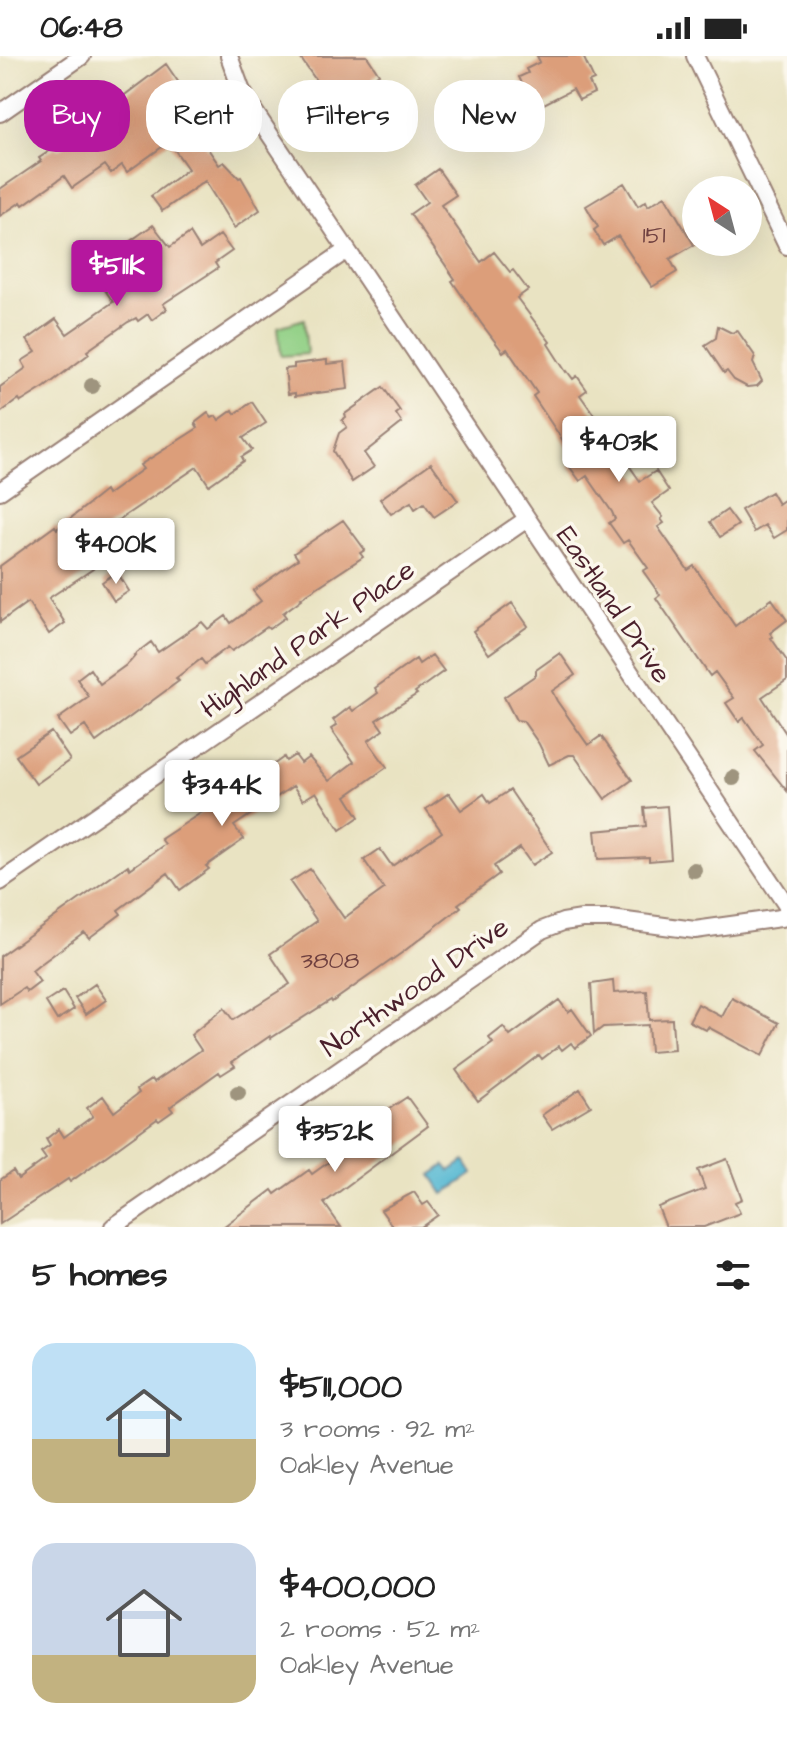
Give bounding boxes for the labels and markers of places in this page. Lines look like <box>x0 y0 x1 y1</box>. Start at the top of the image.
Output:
pin: $511K <box>61 240 173 308</box>
pin: $403K <box>563 416 675 484</box>
pin: $400K <box>60 518 172 586</box>
pin: $344K <box>166 760 278 828</box>
pin: $352K <box>279 1106 391 1174</box>

